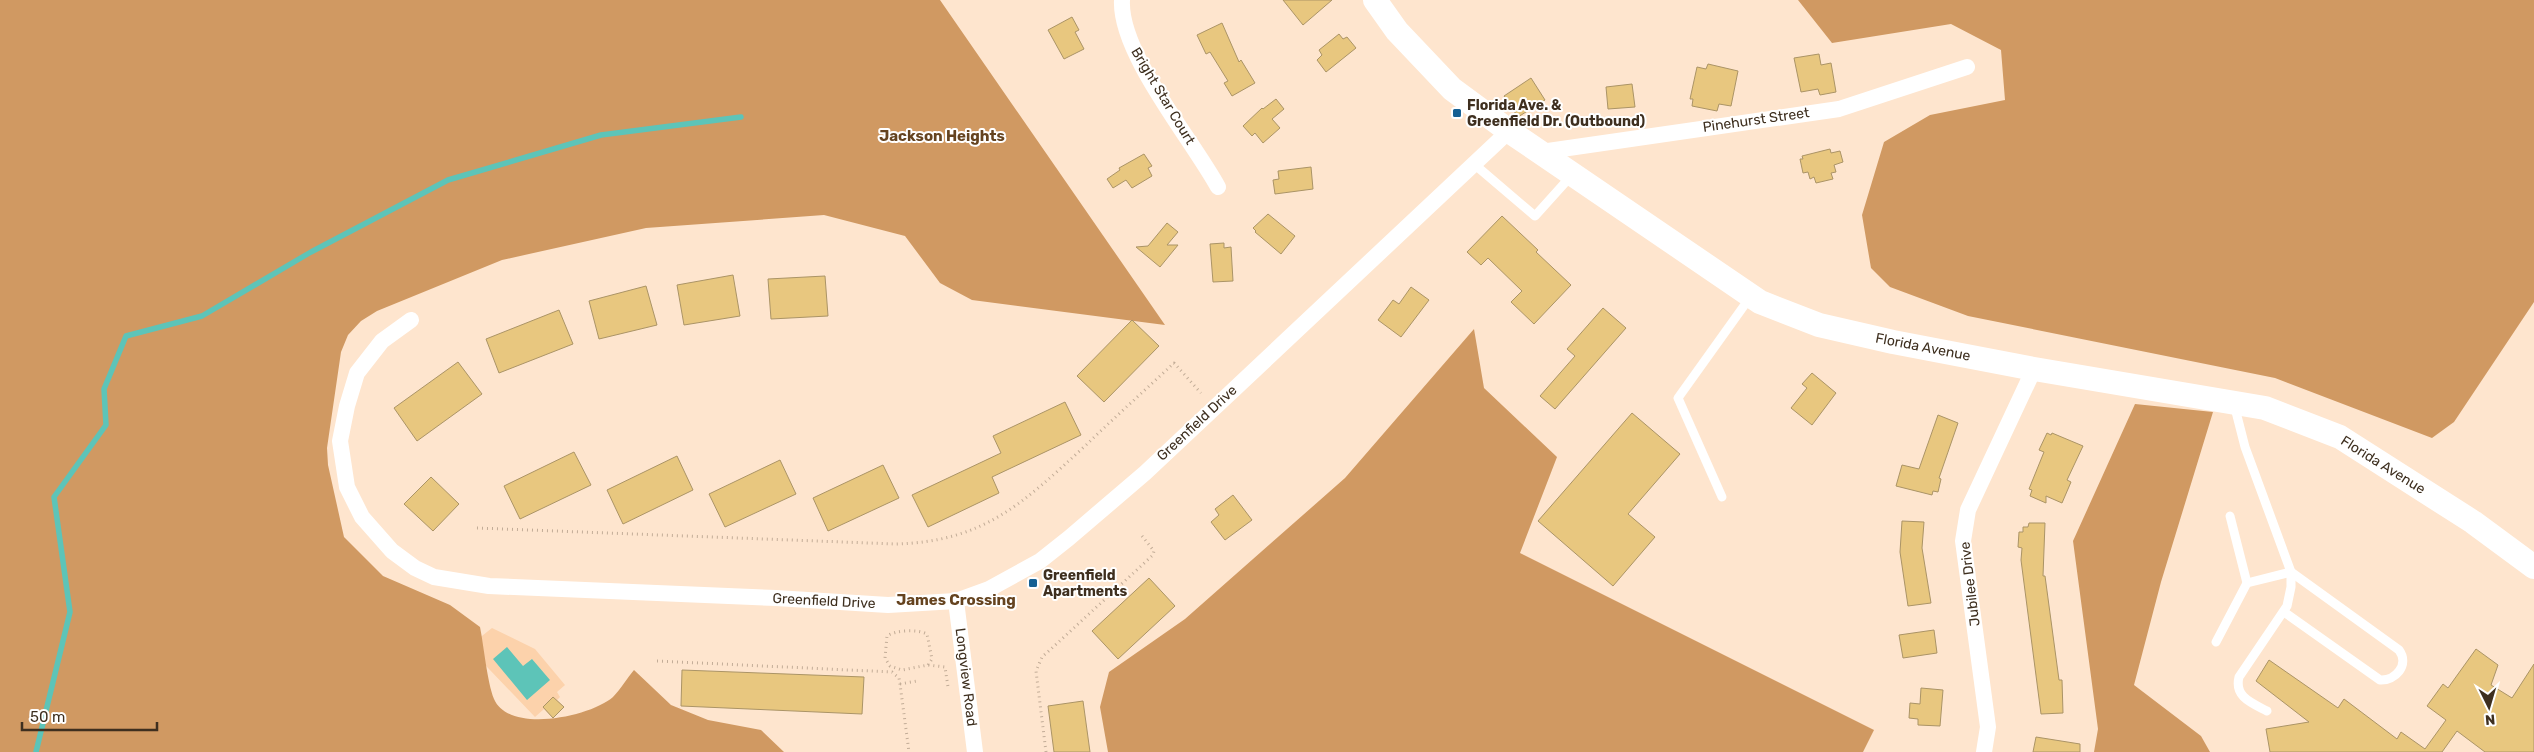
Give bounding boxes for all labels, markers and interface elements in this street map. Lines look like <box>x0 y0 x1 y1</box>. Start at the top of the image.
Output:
street label: Bright Star Court <box>1127 44 1199 148</box>
place label: Florida Ave. & Greenfield Dr. (Outbound) <box>1467 97 1645 130</box>
street label: Pinehurst Street <box>1702 104 1811 136</box>
marker: Florida Ave. & Greenfield Dr. (Outbound) <box>1451 107 1463 119</box>
district label: Jackson Heights <box>879 127 1005 145</box>
street label: Florida Avenue <box>1874 329 1972 365</box>
street label: Greenfield Drive <box>1153 382 1241 464</box>
street label: Florida Avenue <box>2338 432 2429 498</box>
street label: Jubilee Drive <box>1956 541 1984 627</box>
place label: Greenfield Apartments <box>1043 567 1128 600</box>
marker: Greenfield Apartments <box>1027 577 1039 589</box>
street label: Greenfield Drive <box>772 590 876 612</box>
district label: James Crossing <box>896 591 1016 609</box>
street label: Longview Road <box>952 627 980 727</box>
north arrow <box>2464 682 2514 732</box>
scale bar <box>22 700 158 732</box>
text: 50 m <box>30 708 65 726</box>
text: N <box>2484 711 2496 728</box>

